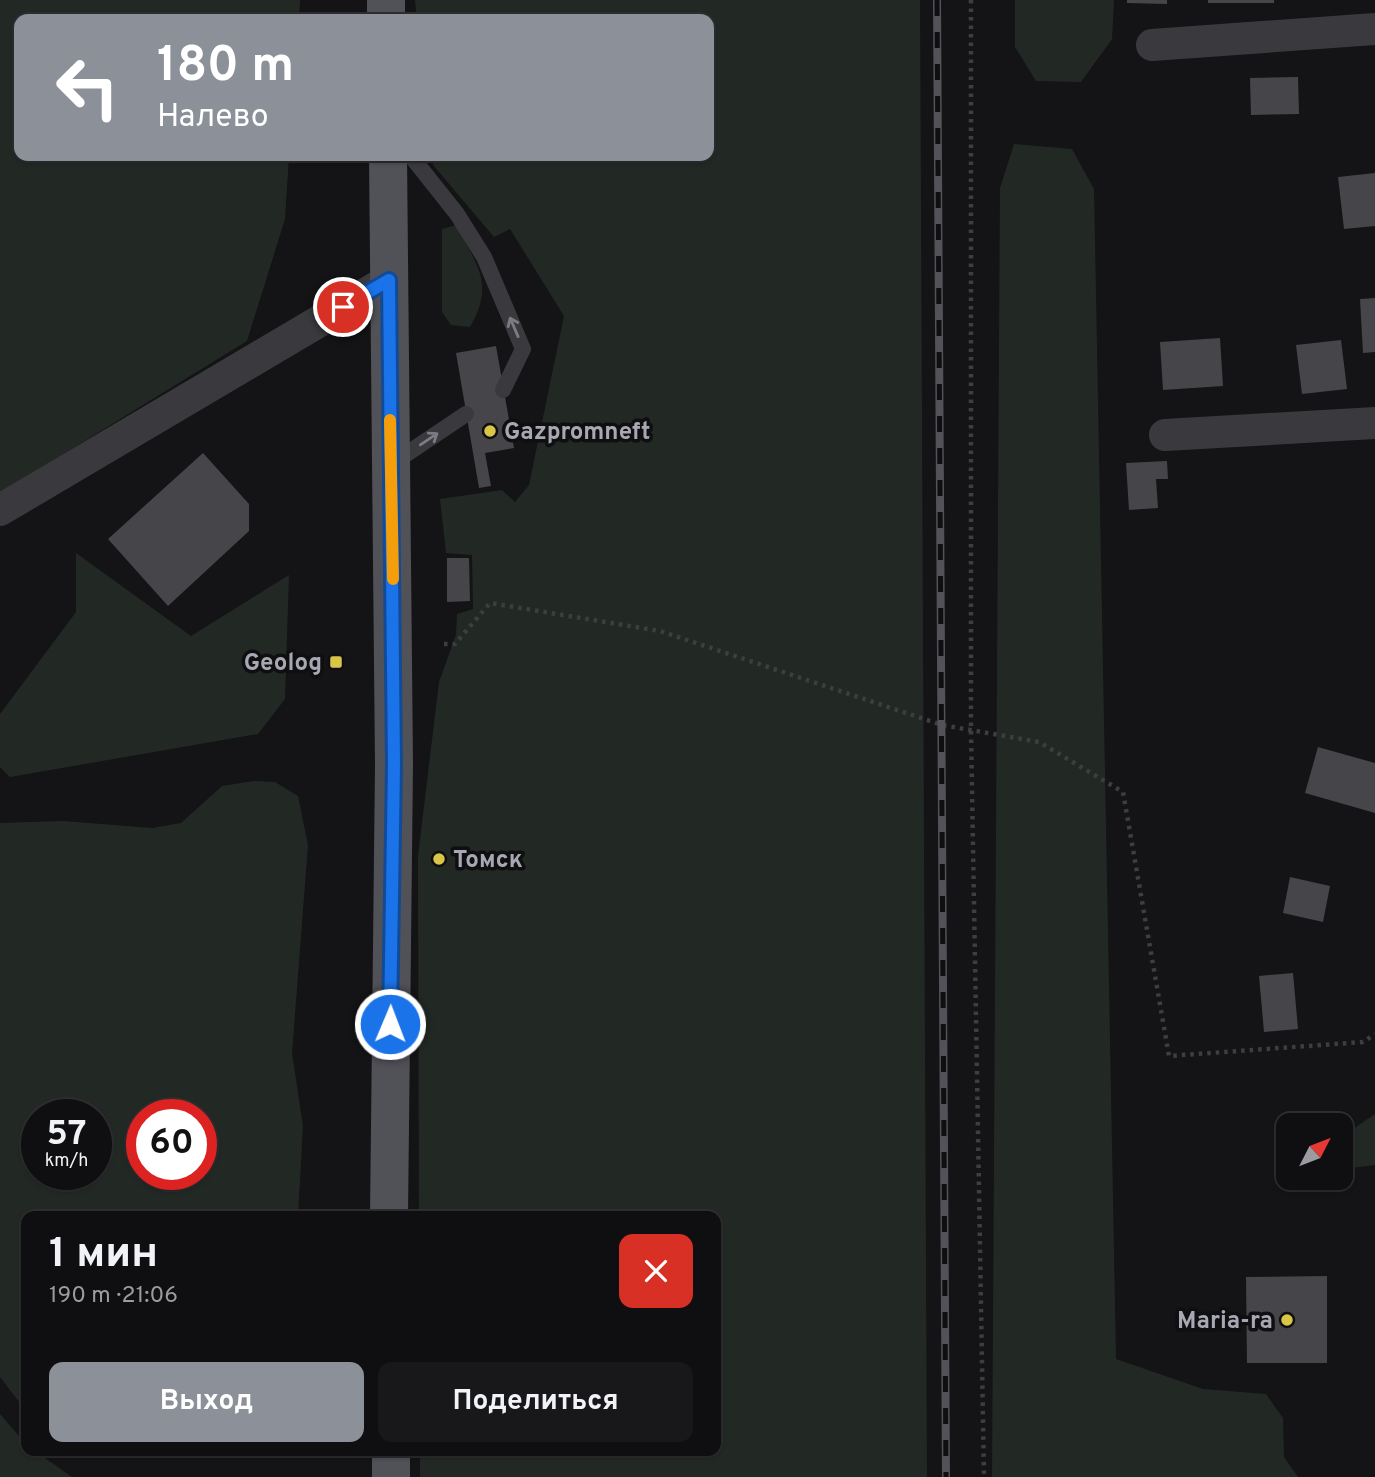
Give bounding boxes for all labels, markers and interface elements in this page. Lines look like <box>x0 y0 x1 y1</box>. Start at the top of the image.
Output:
text: 180 m <box>157 37 294 99</box>
icon: left <box>42 42 133 133</box>
text: Налево <box>157 98 269 138</box>
pin <box>313 277 373 337</box>
icon: arrive <box>324 288 362 326</box>
one-way arrow <box>506 317 519 339</box>
place label: Gazpromneft <box>504 418 650 448</box>
marker: Gazpromneft <box>482 423 498 439</box>
one-way arrow <box>419 432 438 446</box>
place label: Geolog <box>244 649 322 679</box>
marker: Geolog <box>328 654 344 670</box>
place label: Томск <box>453 846 523 876</box>
marker: Томск <box>431 851 447 867</box>
position arrow <box>353 987 427 1061</box>
speed limit sign: 60 <box>126 1099 217 1190</box>
text: 57 <box>46 1113 87 1157</box>
north arrow <box>1276 1113 1353 1190</box>
map controls <box>1276 1113 1353 1190</box>
text: km/h <box>45 1150 88 1173</box>
text: 1 мин <box>49 1229 158 1282</box>
button: close <box>619 1234 693 1308</box>
text: 190 m · 21:06 <box>49 1282 178 1311</box>
place label: Maria-ra <box>1177 1307 1273 1337</box>
marker: Maria-ra <box>1279 1312 1295 1328</box>
button: Выход <box>49 1362 364 1442</box>
button: Поделиться <box>378 1362 693 1442</box>

